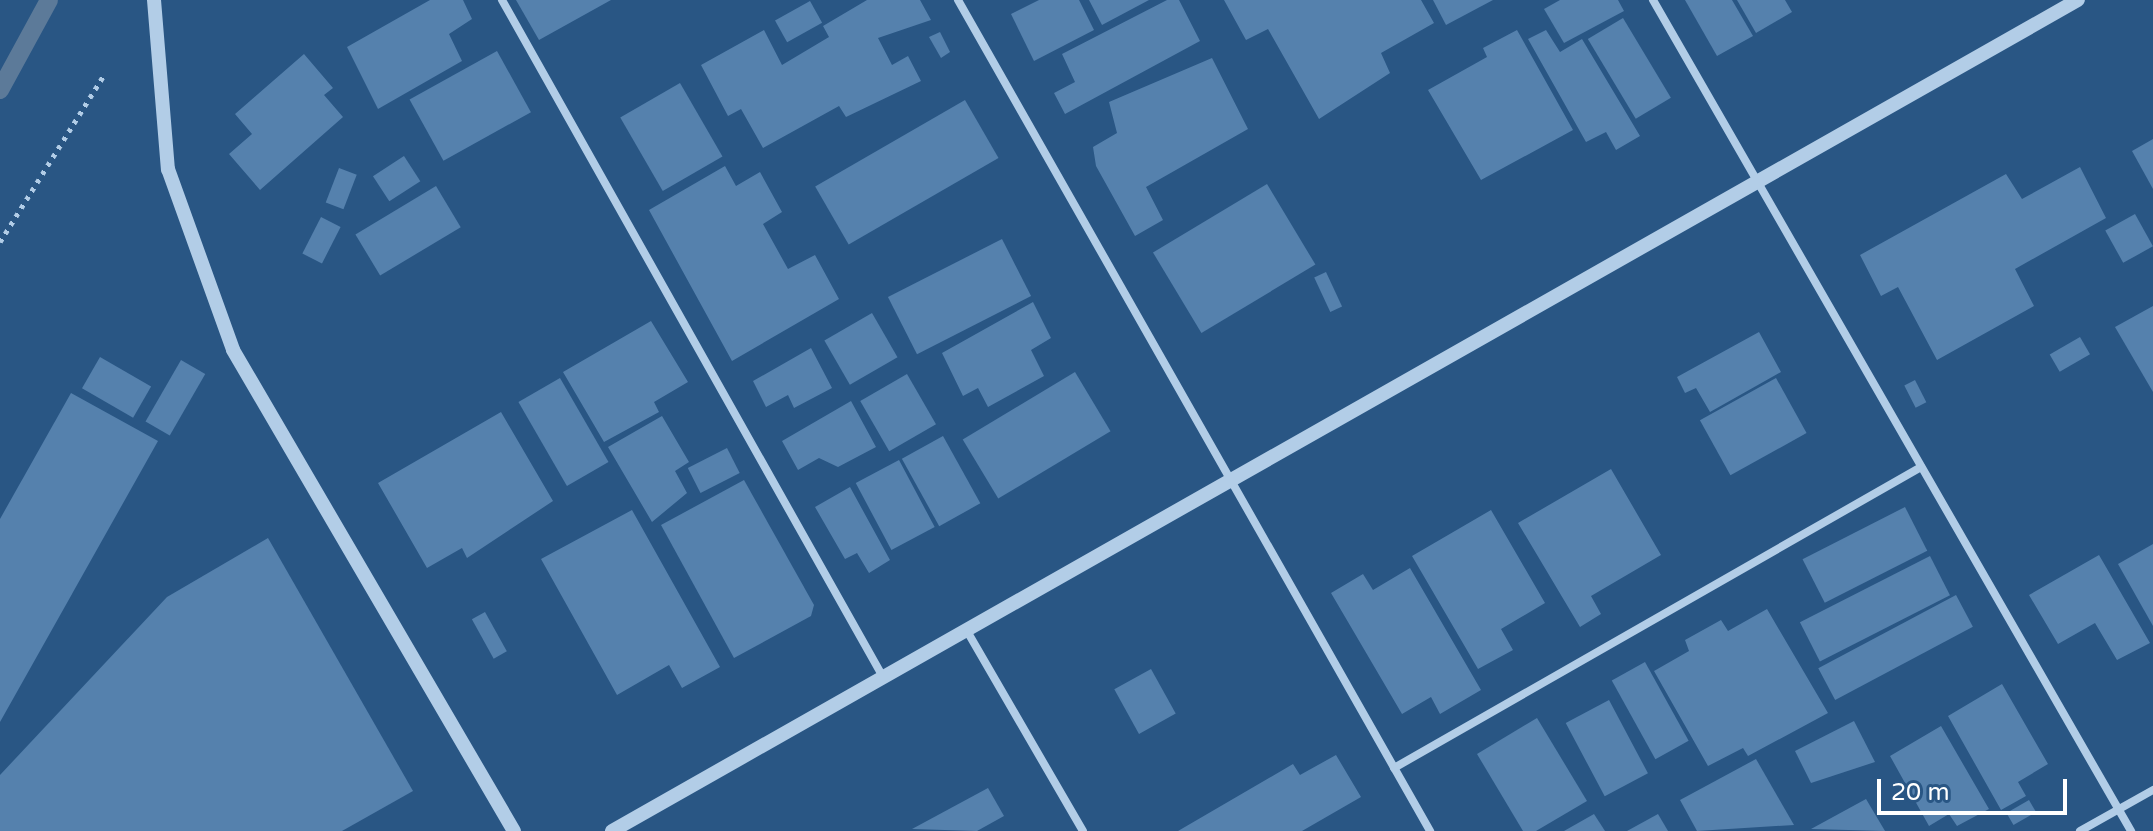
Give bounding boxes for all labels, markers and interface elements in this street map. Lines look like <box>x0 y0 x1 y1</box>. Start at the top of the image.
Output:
scale bar <box>1881 763 2071 813</box>
text: 20 m <box>1891 778 1949 807</box>

